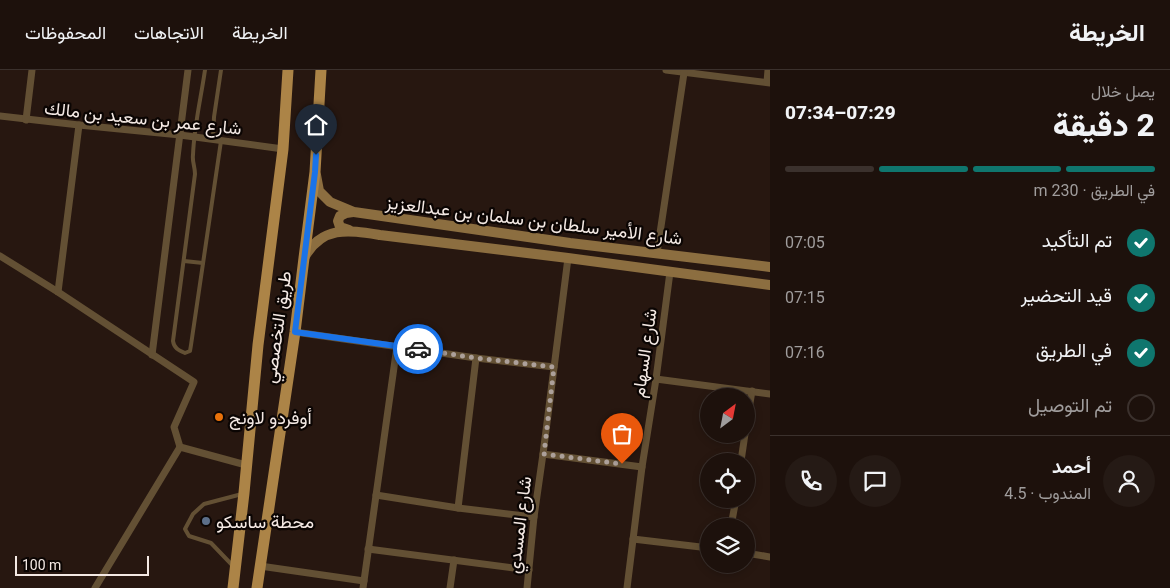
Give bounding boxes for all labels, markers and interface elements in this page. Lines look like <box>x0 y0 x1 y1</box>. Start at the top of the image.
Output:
text: الخريطة <box>1069 19 1145 47</box>
text: المحفوظات <box>25 22 106 43</box>
text: الاتجاهات <box>134 22 204 43</box>
text: الخريطة <box>232 22 288 43</box>
text: يصل خلال <box>1091 82 1155 101</box>
street label: شارع عمر بن سعيد بن مالك <box>43 97 243 141</box>
text: 07:29–07:34 <box>785 101 896 124</box>
pin <box>295 104 337 155</box>
text: 2 دقيقة <box>1053 106 1155 144</box>
icon: home <box>302 111 330 139</box>
text: في الطريق · 230 m <box>1034 181 1155 200</box>
street label: شارع الأمير سلطان بن سلمان بن عبدالعزيز <box>383 191 684 251</box>
text: تم التأكيد <box>1042 229 1112 252</box>
icon: check <box>1127 229 1155 257</box>
text: 07:05 <box>785 233 825 252</box>
street label: طريق التخصصي <box>259 269 300 385</box>
text: قيد التحضير <box>1021 284 1112 307</box>
icon: check <box>1127 284 1155 312</box>
text: 07:15 <box>785 288 825 307</box>
street label: شارع السهام <box>627 307 663 399</box>
courier <box>393 324 443 374</box>
icon: car <box>404 335 432 363</box>
text: في الطريق <box>1036 339 1112 362</box>
icon: check <box>1127 339 1155 367</box>
text: 07:16 <box>785 343 825 362</box>
north arrow <box>700 388 755 442</box>
map controls <box>700 388 755 573</box>
text: تم التوصيل <box>1028 394 1112 417</box>
place label: أوفردو لاونج <box>229 407 312 430</box>
marker: أوفردو لاونج <box>213 411 225 423</box>
pin <box>601 413 643 464</box>
icon: bag <box>608 420 636 448</box>
button: locate <box>700 453 755 508</box>
button: phone <box>785 455 837 507</box>
button: chat <box>849 455 901 507</box>
text: أحمد <box>1052 455 1091 478</box>
button: person <box>1103 455 1155 507</box>
street label: شارع المسدي <box>503 475 540 575</box>
text: المندوب · 4.5 <box>1004 484 1091 503</box>
place label: محطة ساسكو <box>216 511 314 533</box>
marker: محطة ساسكو <box>200 515 212 527</box>
button: layers <box>700 518 755 573</box>
scale bar <box>15 553 149 576</box>
text: 100 m <box>22 557 61 573</box>

